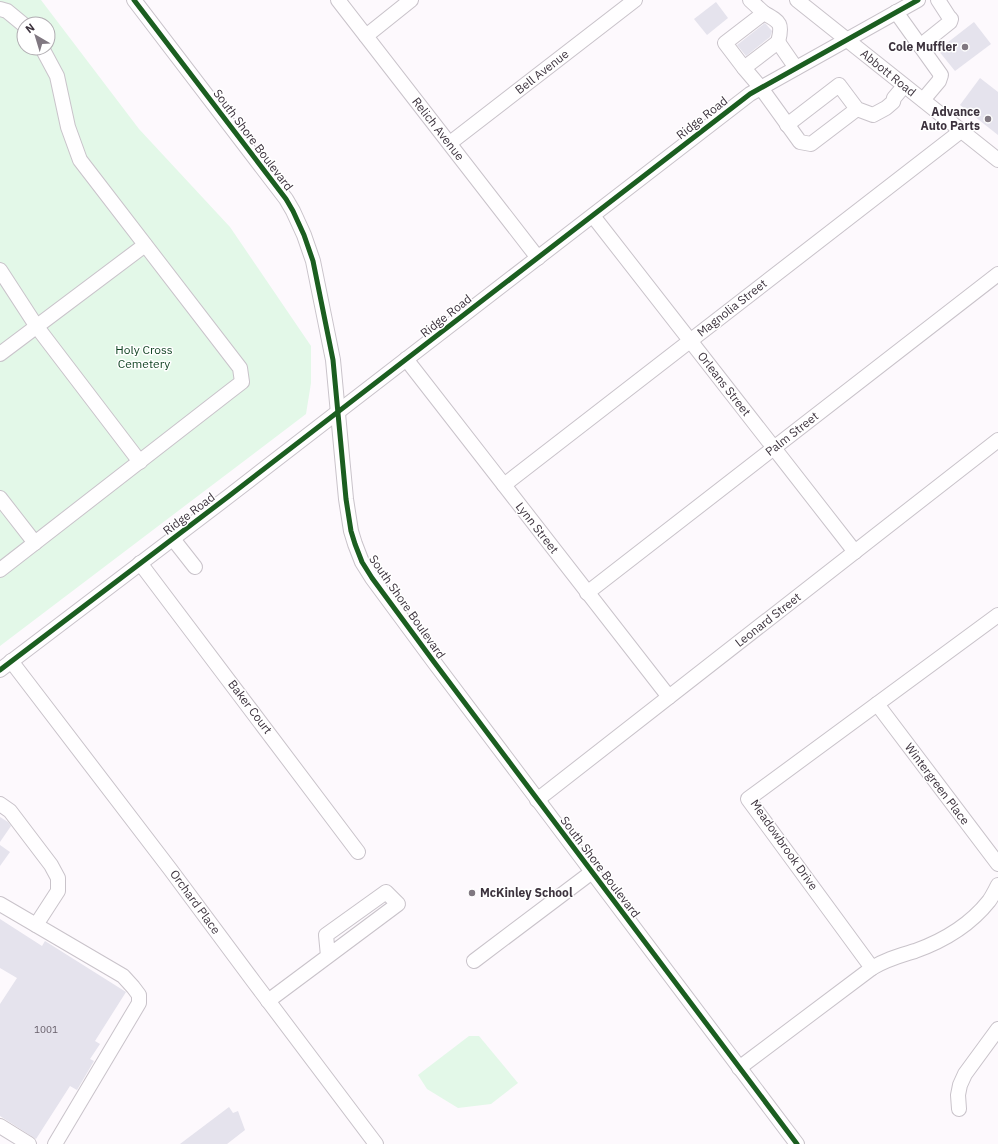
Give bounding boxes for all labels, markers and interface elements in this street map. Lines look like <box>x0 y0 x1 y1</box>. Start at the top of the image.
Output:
north arrow <box>16 16 56 56</box>
text: N <box>22 20 37 36</box>
place label: Cole Muffler <box>888 39 957 54</box>
marker: Cole Muffler <box>960 42 970 52</box>
street label: Bell Avenue <box>512 46 572 97</box>
street label: Abbott Road <box>858 46 919 100</box>
street label: South Shore Boulevard <box>210 86 296 193</box>
street label: Ridge Road <box>673 93 730 142</box>
street label: Relich Avenue <box>409 94 468 164</box>
place label: Advance Auto Parts <box>920 104 980 133</box>
marker: Advance Auto Parts <box>983 114 993 124</box>
street label: Magnolia Street <box>694 276 770 340</box>
street label: Ridge Road <box>417 291 474 340</box>
park label: Holy Cross Cemetery <box>115 342 173 371</box>
street label: Orleans Street <box>695 349 754 419</box>
street label: Palm Street <box>762 408 821 459</box>
street label: Ridge Road <box>160 489 218 538</box>
street label: Lynn Street <box>513 499 562 556</box>
street label: South Shore Boulevard <box>366 552 449 662</box>
street label: Leonard Street <box>732 589 804 650</box>
street label: Baker Court <box>225 677 276 737</box>
street label: Wintergreen Place <box>902 740 973 828</box>
street label: Meadowbrook Drive <box>747 796 822 893</box>
street label: South Shore Boulevard <box>557 813 643 920</box>
street label: Orchard Place <box>167 867 224 937</box>
place label: McKinley School <box>480 885 573 900</box>
marker: McKinley School <box>467 888 477 898</box>
house number: 1001 <box>34 1023 58 1036</box>

